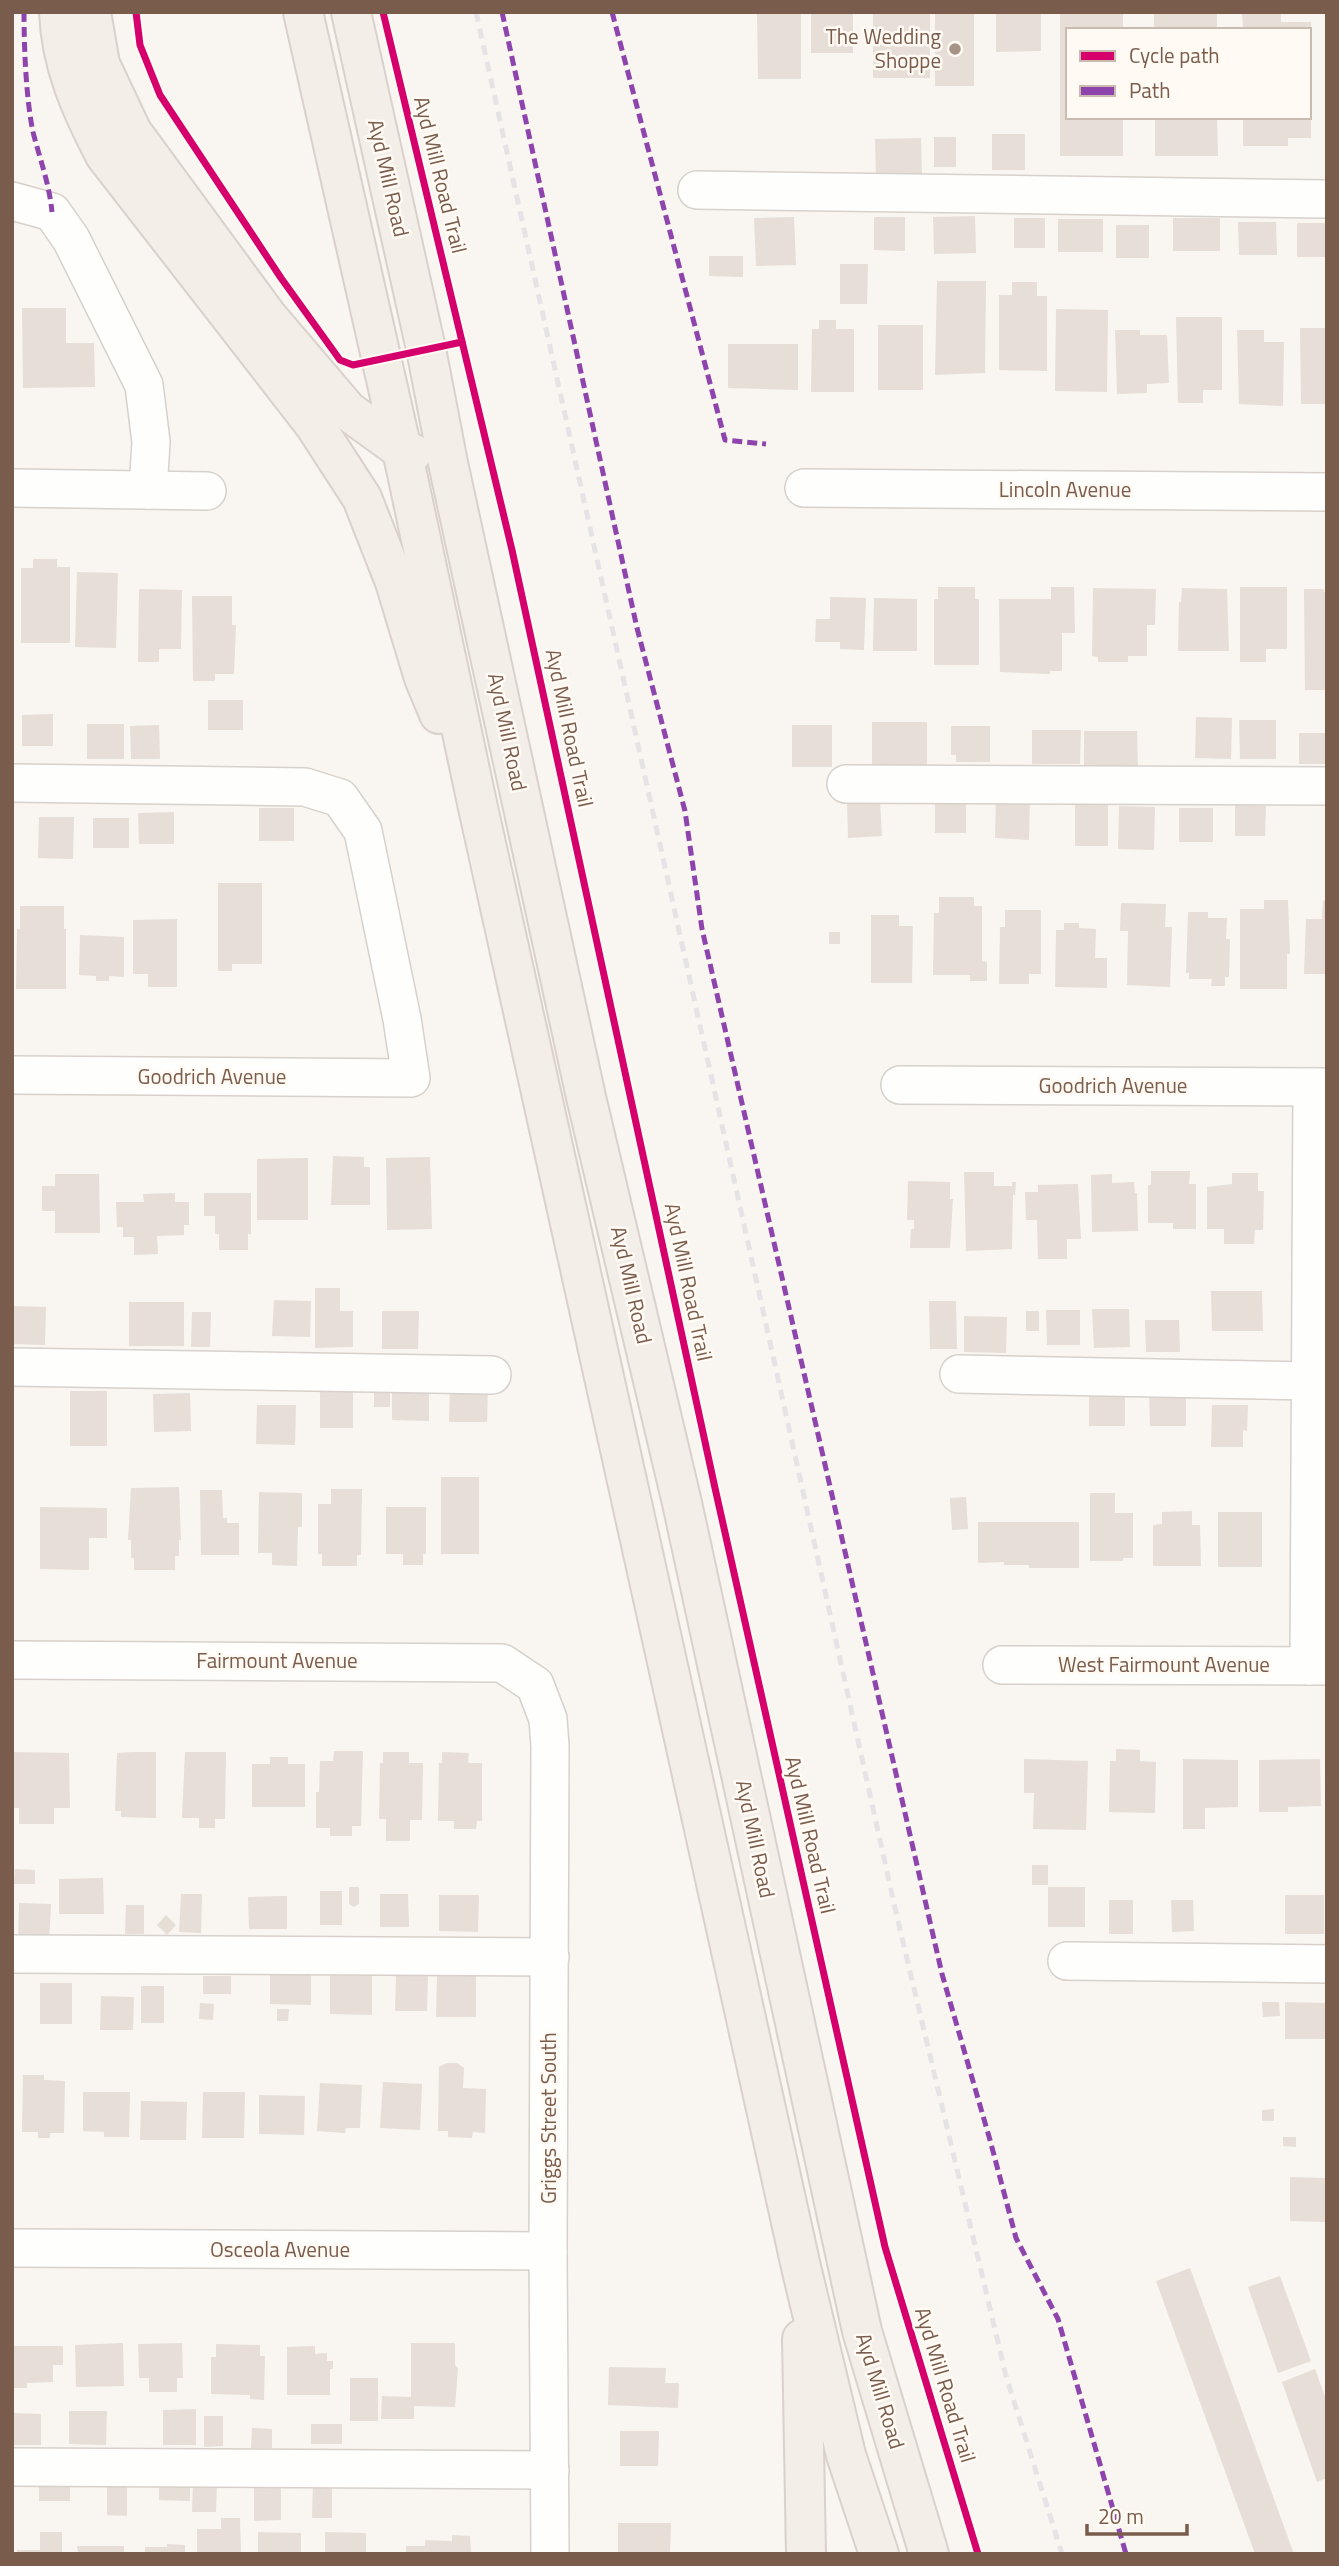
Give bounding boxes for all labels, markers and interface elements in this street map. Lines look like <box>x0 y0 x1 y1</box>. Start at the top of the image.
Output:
place label: The Wedding Shoppe <box>826 20 941 76</box>
legend <box>1066 28 1311 119</box>
text: Cycle path <box>1129 39 1220 71</box>
marker: The Wedding Shoppe <box>947 41 963 57</box>
text: Path <box>1129 74 1171 106</box>
street label: Ayd Mill Road Trail <box>406 93 476 257</box>
street label: Ayd Mill Road <box>360 116 418 240</box>
street label: Lincoln Avenue <box>999 473 1131 505</box>
street label: Ayd Mill Road Trail <box>538 646 602 810</box>
street label: Ayd Mill Road <box>480 670 536 794</box>
street label: Goodrich Avenue <box>138 1060 286 1092</box>
street label: Goodrich Avenue <box>1039 1069 1187 1101</box>
street label: Ayd Mill Road Trail <box>657 1200 721 1364</box>
street label: Ayd Mill Road <box>603 1223 661 1347</box>
street label: Fairmount Avenue <box>196 1644 358 1676</box>
street label: West Fairmount Avenue <box>1058 1648 1270 1680</box>
street label: Ayd Mill Road Trail <box>777 1753 845 1917</box>
street label: Ayd Mill Road <box>728 1777 784 1901</box>
street label: Griggs Street South <box>532 2032 564 2204</box>
street label: Osceola Avenue <box>210 2233 350 2265</box>
street label: Ayd Mill Road Trail <box>907 2303 985 2466</box>
street label: Ayd Mill Road <box>848 2329 914 2453</box>
scale bar <box>1087 2492 1187 2536</box>
text: 20 m <box>1098 2500 1144 2532</box>

